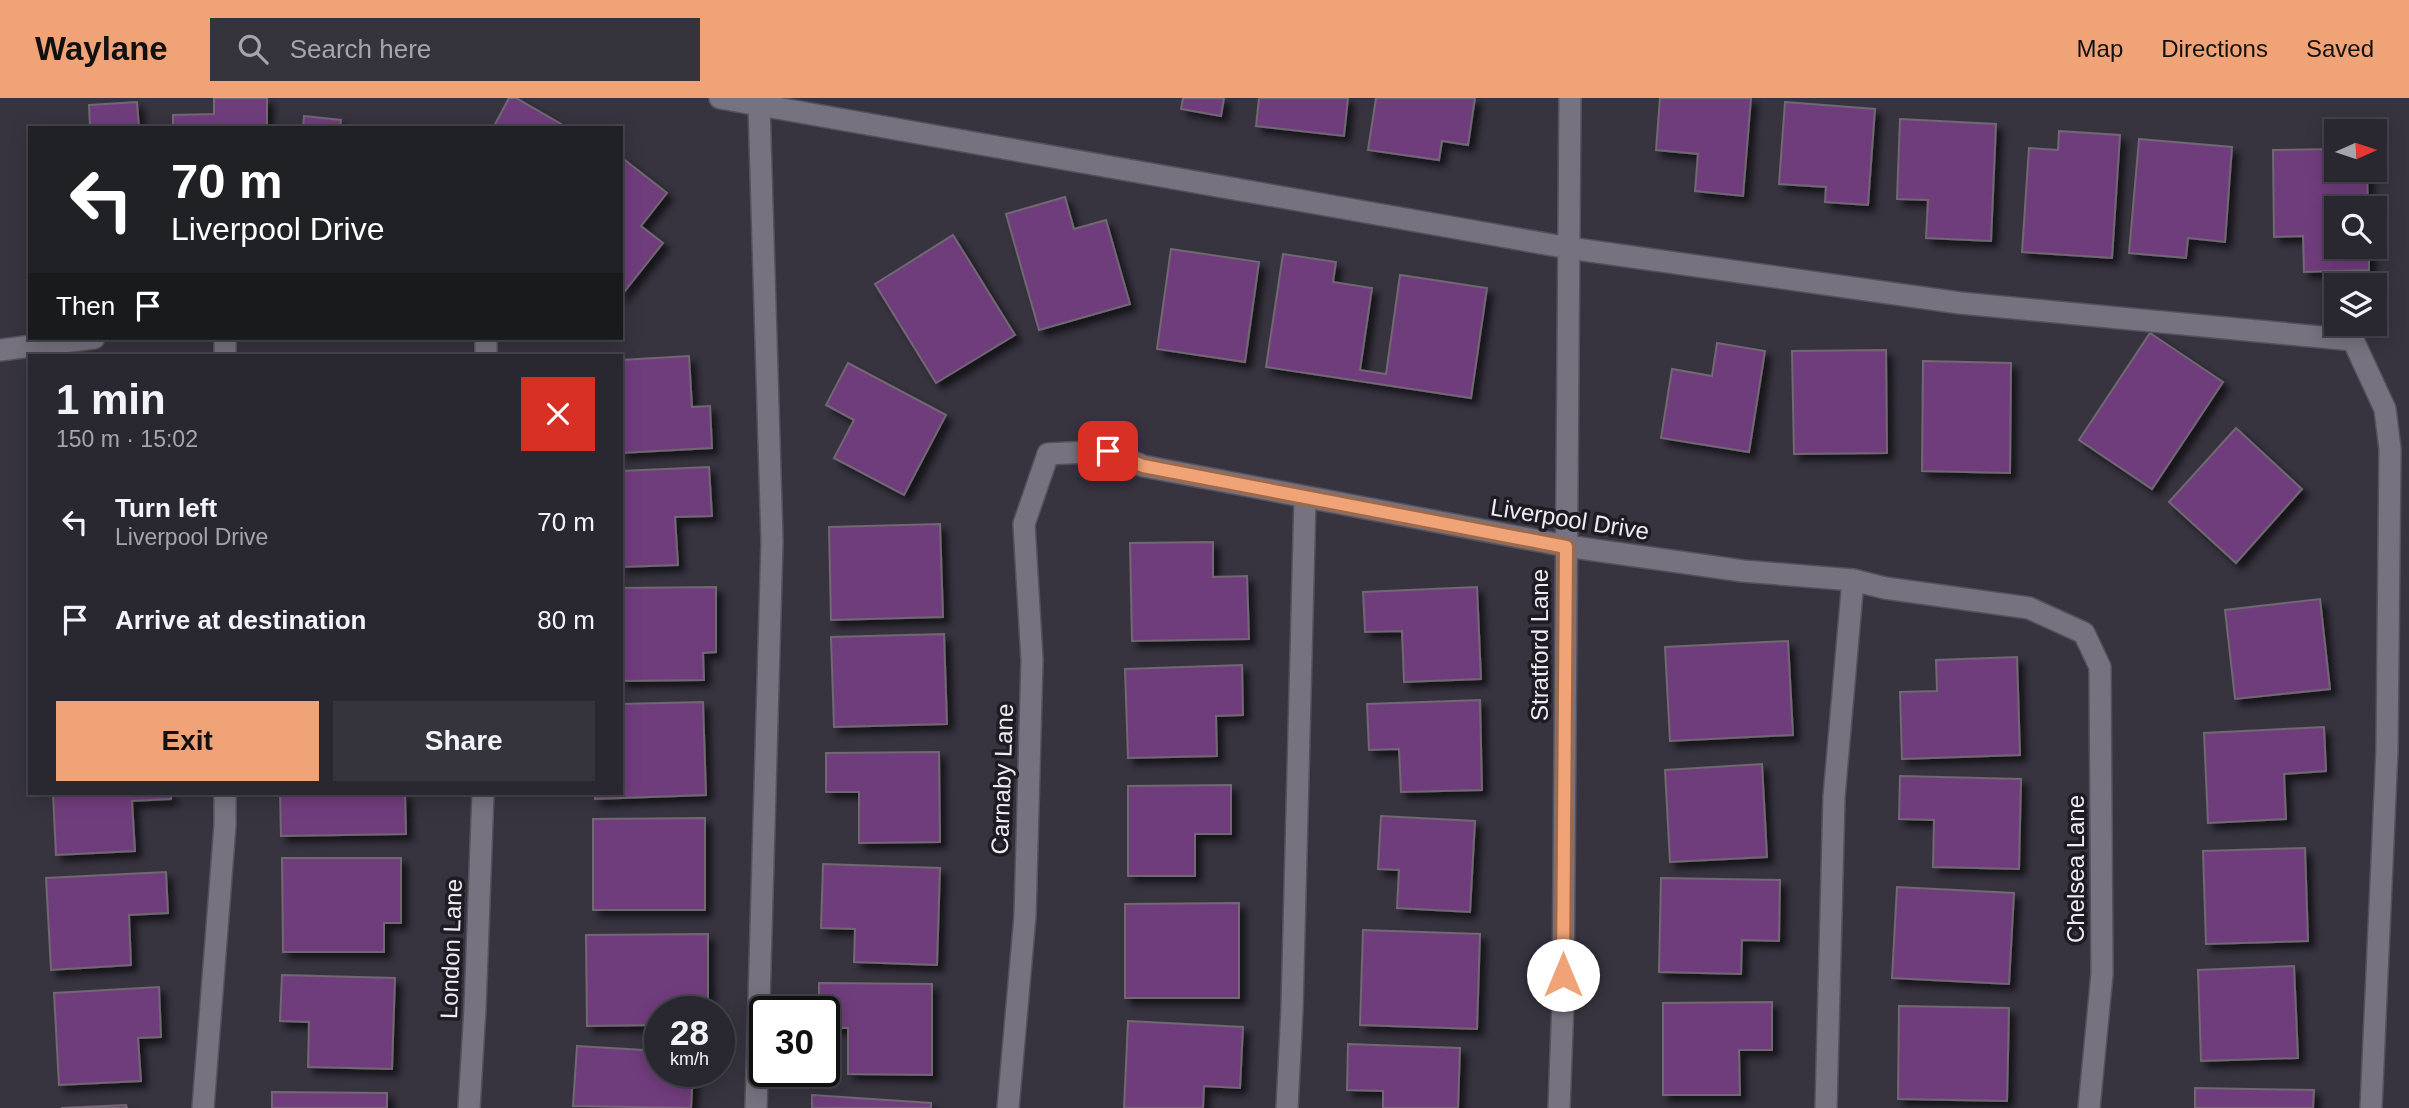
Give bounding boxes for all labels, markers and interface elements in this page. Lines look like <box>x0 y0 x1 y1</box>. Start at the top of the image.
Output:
search box <box>210 18 700 81</box>
text: Waylane <box>35 30 168 67</box>
icon: search <box>234 30 272 68</box>
text: Search here <box>290 34 431 64</box>
text: Map <box>2077 35 2123 62</box>
text: Directions <box>2161 35 2268 62</box>
text: Saved <box>2306 35 2374 62</box>
north arrow <box>2324 119 2387 182</box>
map controls <box>2324 119 2387 336</box>
icon: left <box>56 154 147 245</box>
text: 70 m <box>171 154 283 208</box>
button: search <box>2324 196 2387 259</box>
text: Liverpool Drive <box>171 211 384 247</box>
button: layers <box>2324 273 2387 336</box>
icon: arrive <box>129 287 167 325</box>
text: Then <box>56 291 115 321</box>
text: 1 min <box>56 376 166 423</box>
button: close <box>521 377 595 451</box>
pin <box>1078 421 1138 481</box>
text: 150 m · 15:02 <box>56 426 198 452</box>
icon: arrive <box>1089 432 1127 470</box>
text: Turn left <box>115 493 217 523</box>
street label: Liverpool Drive <box>1489 493 1651 545</box>
icon: left <box>56 503 94 541</box>
text: 70 m <box>537 507 595 537</box>
text: Liverpool Drive <box>115 524 268 550</box>
street label: Stratford Lane <box>1526 569 1553 721</box>
icon: arrive <box>56 601 94 639</box>
text: Arrive at destination <box>115 605 366 635</box>
text: 80 m <box>537 605 595 635</box>
button: Exit <box>56 701 319 781</box>
button: Share <box>333 701 595 781</box>
street label: Carnaby Lane <box>986 703 1018 855</box>
street label: Chelsea Lane <box>2062 795 2089 943</box>
street label: London Lane <box>435 878 467 1020</box>
position arrow <box>1526 938 1600 1012</box>
speed limit sign: 30 <box>749 996 840 1087</box>
text: 28 <box>670 1013 709 1052</box>
text: km/h <box>670 1049 709 1069</box>

